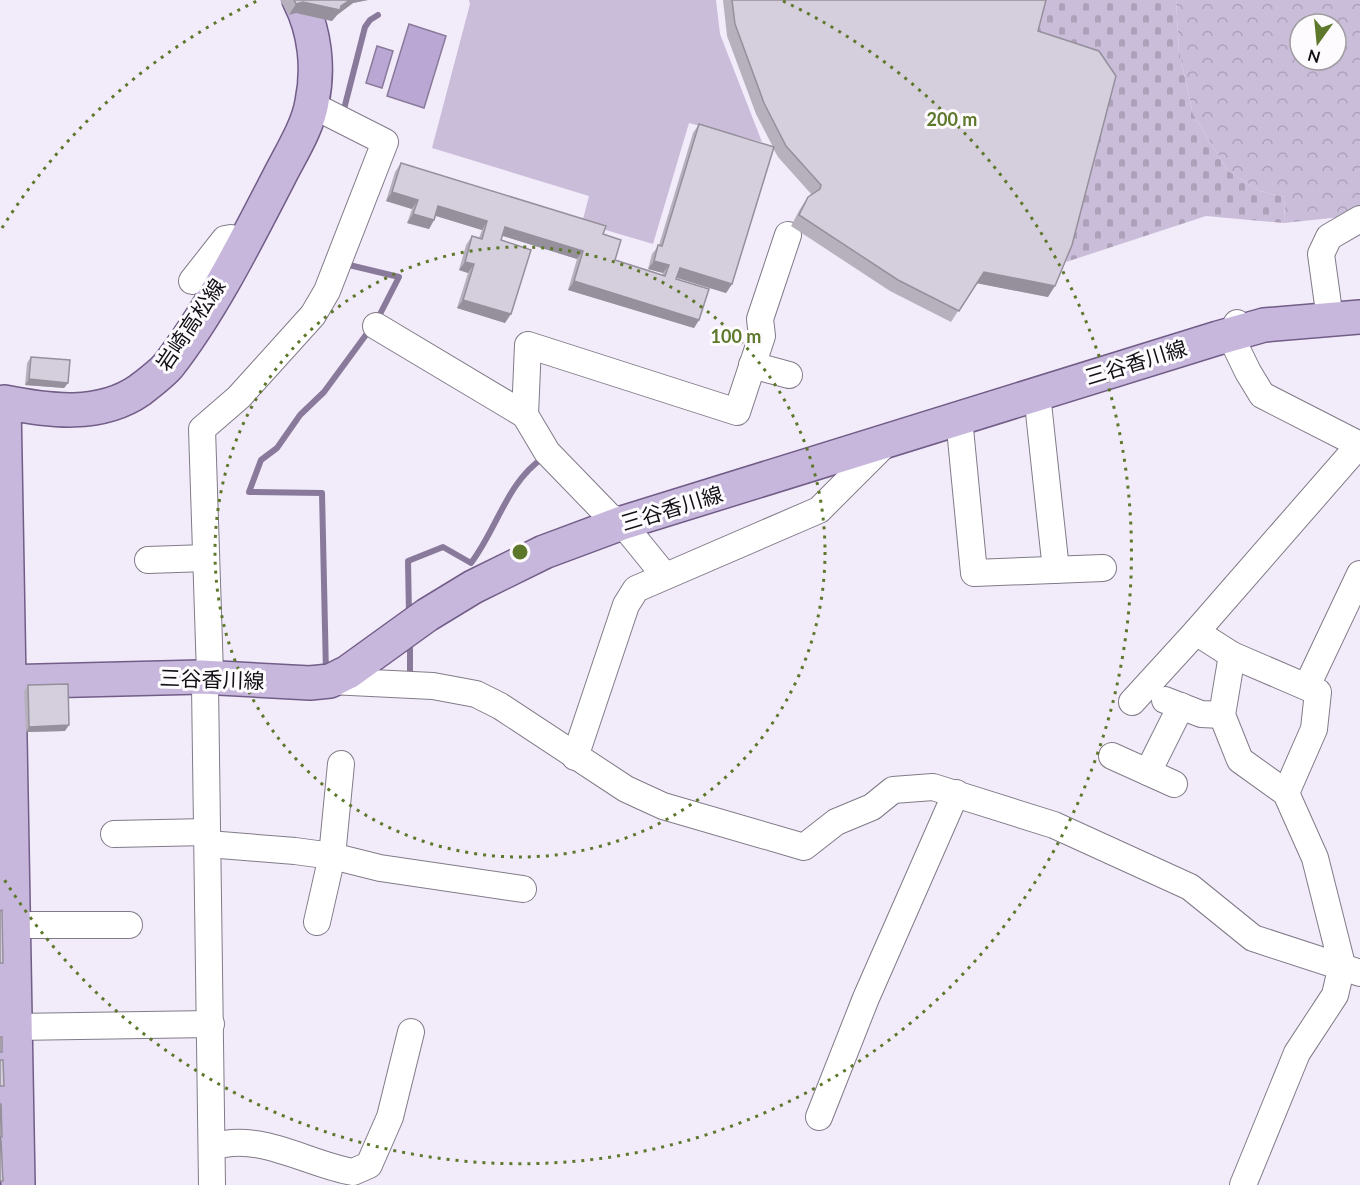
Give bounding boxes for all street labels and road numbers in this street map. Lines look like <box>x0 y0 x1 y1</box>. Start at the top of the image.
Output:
street label: 岩崎高松線 <box>150 274 229 375</box>
street label: 三谷香川線 <box>1082 334 1189 389</box>
street label: 三谷香川線 <box>618 480 725 535</box>
street label: 三谷香川線 <box>159 664 265 693</box>

